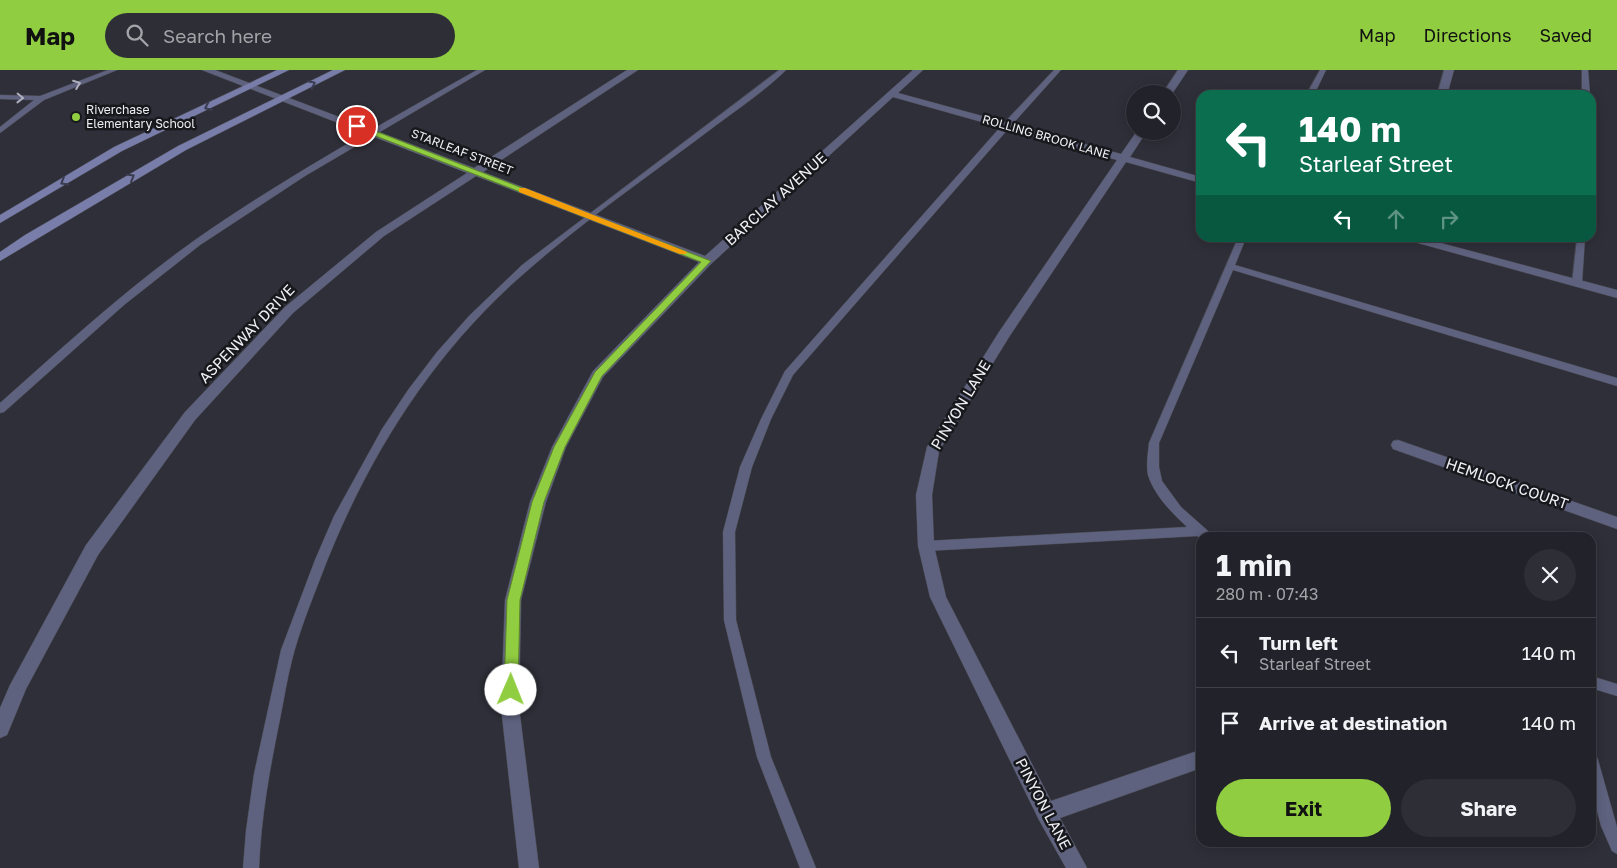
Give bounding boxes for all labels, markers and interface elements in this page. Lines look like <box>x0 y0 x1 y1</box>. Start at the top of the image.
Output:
search box <box>105 13 455 58</box>
text: Map <box>25 21 75 50</box>
icon: search <box>123 21 151 49</box>
text: Search here <box>163 24 272 47</box>
text: Map <box>1359 24 1395 46</box>
text: Directions <box>1423 24 1511 46</box>
text: Saved <box>1539 24 1592 46</box>
one-way arrow <box>73 80 81 90</box>
one-way arrow <box>307 80 316 90</box>
map controls <box>1126 85 1181 140</box>
button: search <box>1126 85 1181 140</box>
one-way arrow <box>17 92 25 103</box>
one-way arrow <box>204 101 213 111</box>
place label: Riverchase Elementary School <box>86 102 195 131</box>
pin <box>336 105 378 147</box>
text: 140 m <box>1299 108 1401 150</box>
icon: left <box>1216 110 1281 175</box>
marker: Riverchase Elementary School <box>70 111 82 123</box>
street label: ROLLING BROOK LANE <box>981 111 1112 162</box>
icon: arrive <box>343 112 371 140</box>
street label: STARLEAF STREET <box>409 125 516 178</box>
street label: BARCLAY AVENUE <box>721 148 830 249</box>
text: Starleaf Street <box>1299 150 1453 177</box>
one-way arrow <box>126 174 135 184</box>
one-way arrow <box>61 175 70 185</box>
icon: left <box>1329 205 1357 233</box>
icon: ahead <box>1382 205 1410 233</box>
icon: right <box>1435 205 1463 233</box>
street label: ASPENWAY DRIVE <box>195 280 298 386</box>
street label: PINYON LANE <box>926 357 994 452</box>
street label: HEMLOCK COURT <box>1444 454 1571 512</box>
text: 1 min <box>1216 547 1292 583</box>
button: close <box>1524 549 1576 601</box>
text: 280 m · 07:43 <box>1216 584 1318 604</box>
text: Turn left <box>1259 631 1338 654</box>
icon: left <box>1216 639 1244 667</box>
text: 140 m <box>1522 641 1576 664</box>
text: Starleaf Street <box>1259 654 1371 674</box>
position arrow <box>484 663 536 715</box>
icon: arrive <box>1216 709 1244 737</box>
text: Arrive at destination <box>1259 711 1447 734</box>
text: 140 m <box>1522 711 1576 734</box>
street label: PINYON LANE <box>1012 755 1076 852</box>
button: Exit <box>1216 779 1391 837</box>
button: Share <box>1401 779 1576 837</box>

